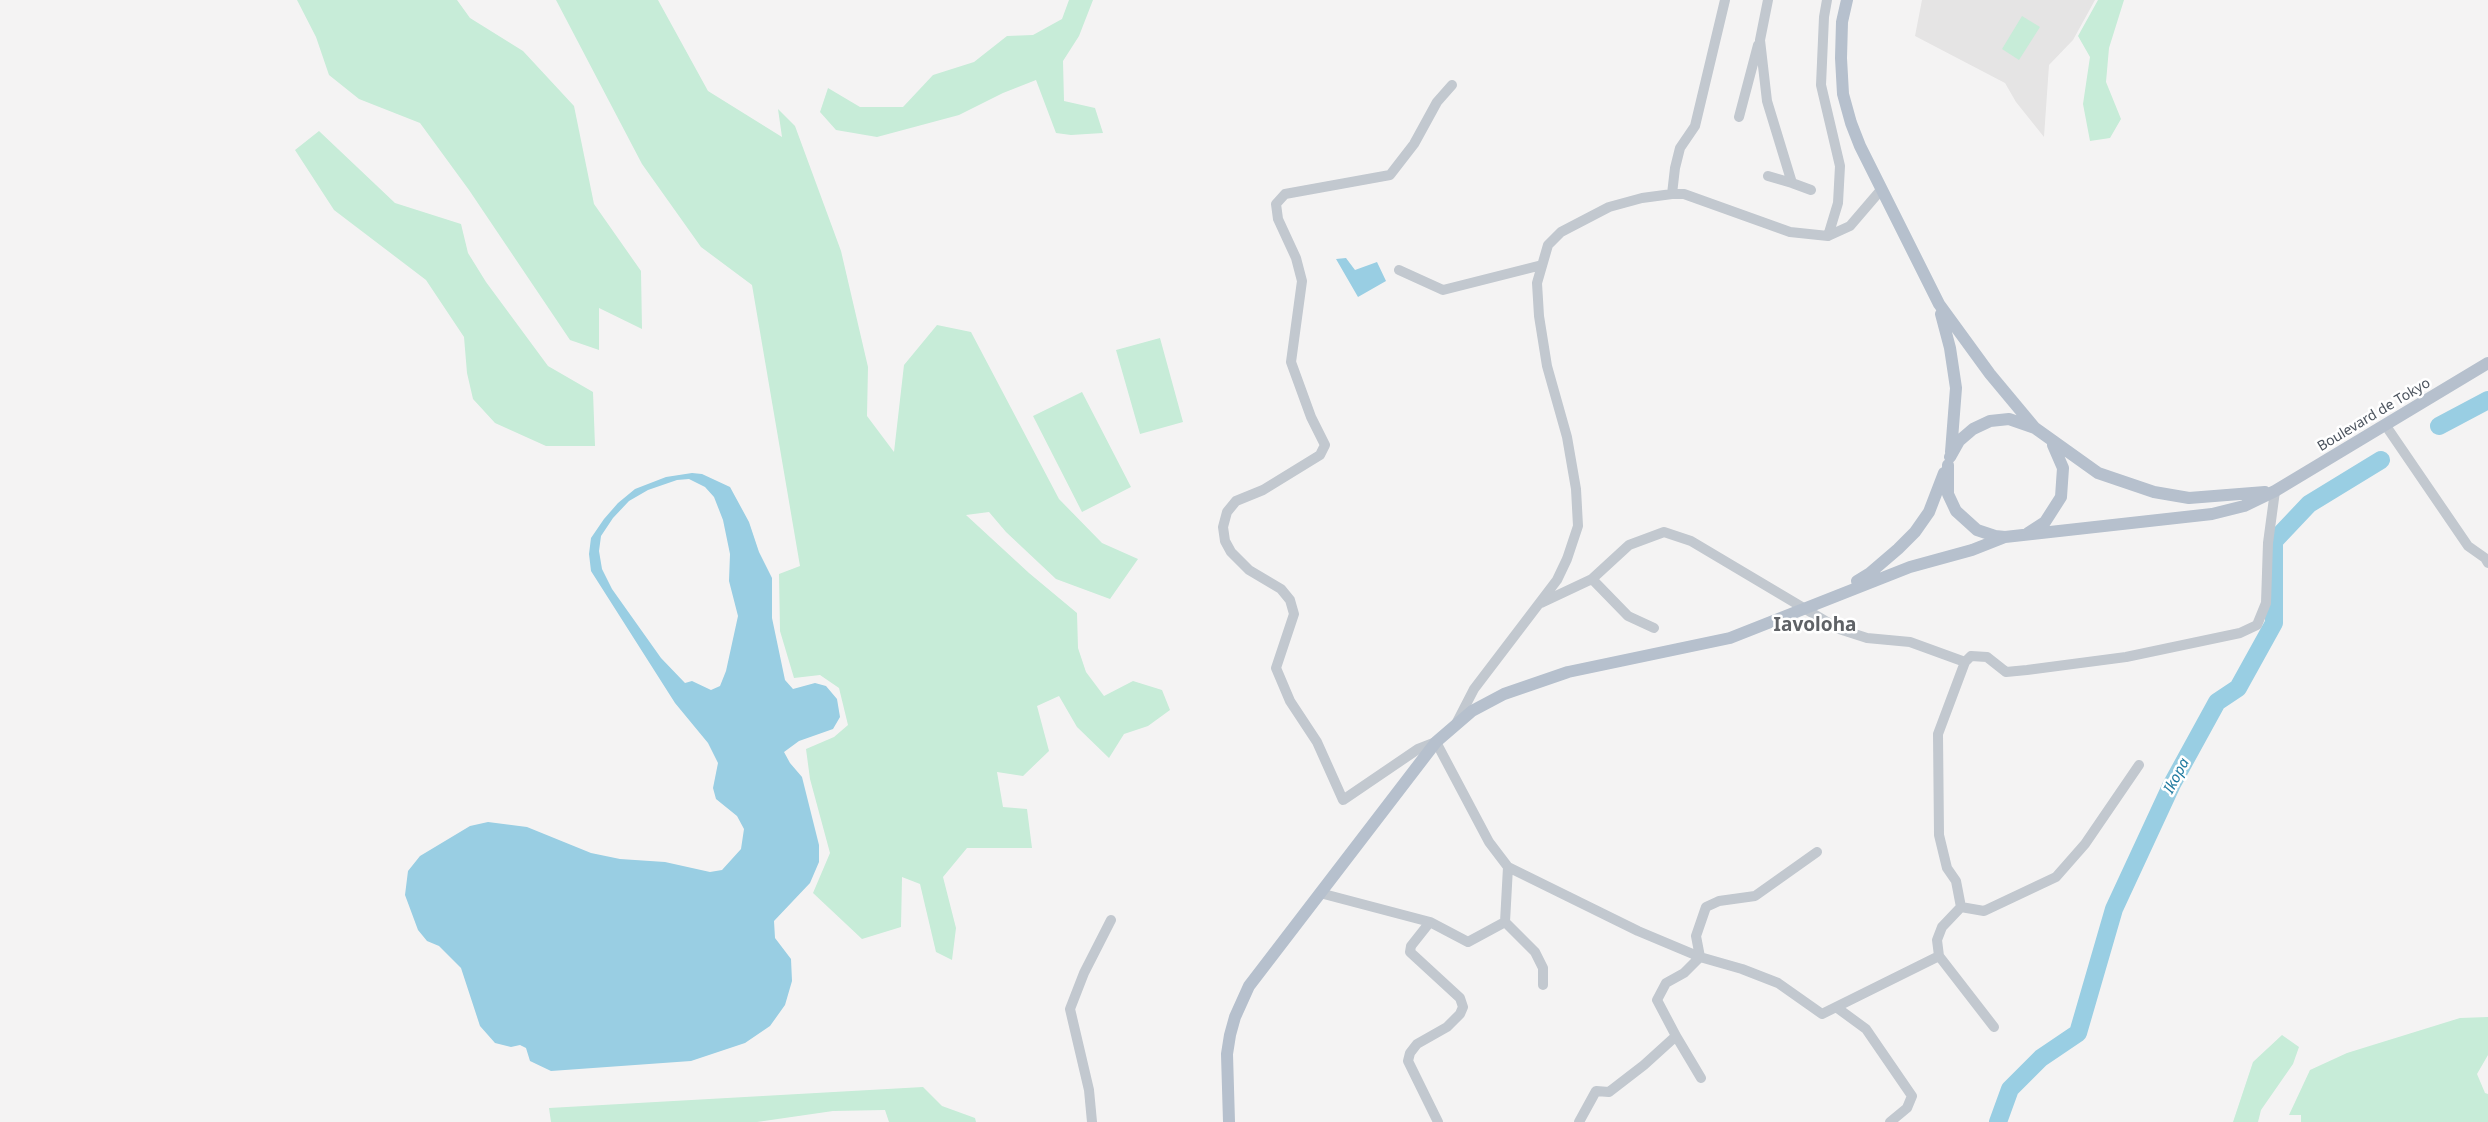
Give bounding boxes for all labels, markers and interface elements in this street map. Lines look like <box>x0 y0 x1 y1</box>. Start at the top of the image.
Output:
street label: Boulevard de Tokyo <box>2315 375 2433 455</box>
district label: Iavoloha <box>1774 615 1856 637</box>
water label: Ikopa <box>2160 755 2194 797</box>

